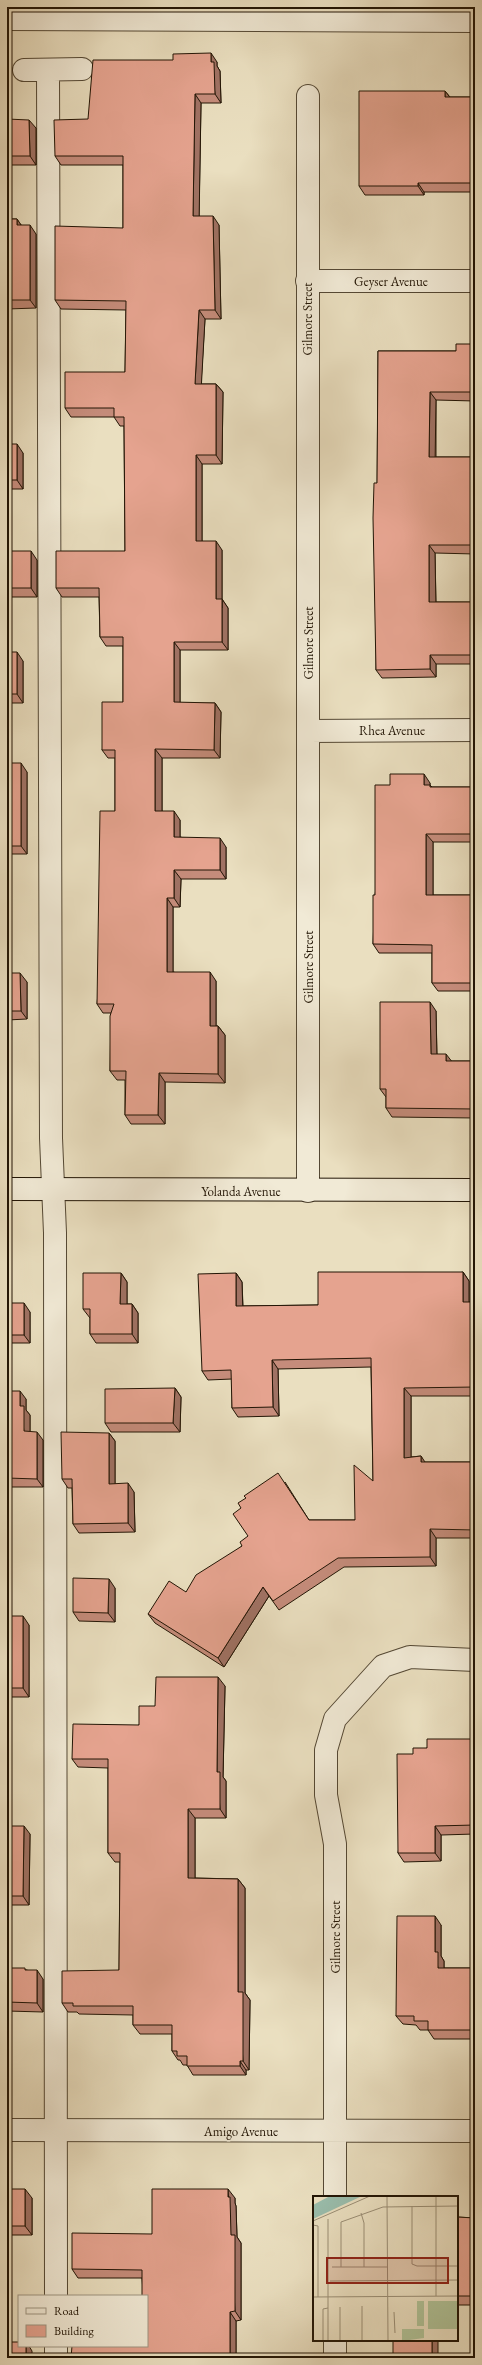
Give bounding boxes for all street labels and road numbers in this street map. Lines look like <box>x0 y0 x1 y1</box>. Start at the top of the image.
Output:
street label: Geyser Avenue <box>354 273 428 290</box>
street label: Gilmore Street <box>299 283 316 355</box>
street label: Gilmore Street <box>300 607 317 679</box>
street label: Rhea Avenue <box>359 722 425 739</box>
street label: Gilmore Street <box>300 931 317 1003</box>
street label: Yolanda Avenue <box>201 1183 281 1200</box>
street label: Gilmore Street <box>327 1901 344 1973</box>
street label: Amigo Avenue <box>203 2123 278 2140</box>

